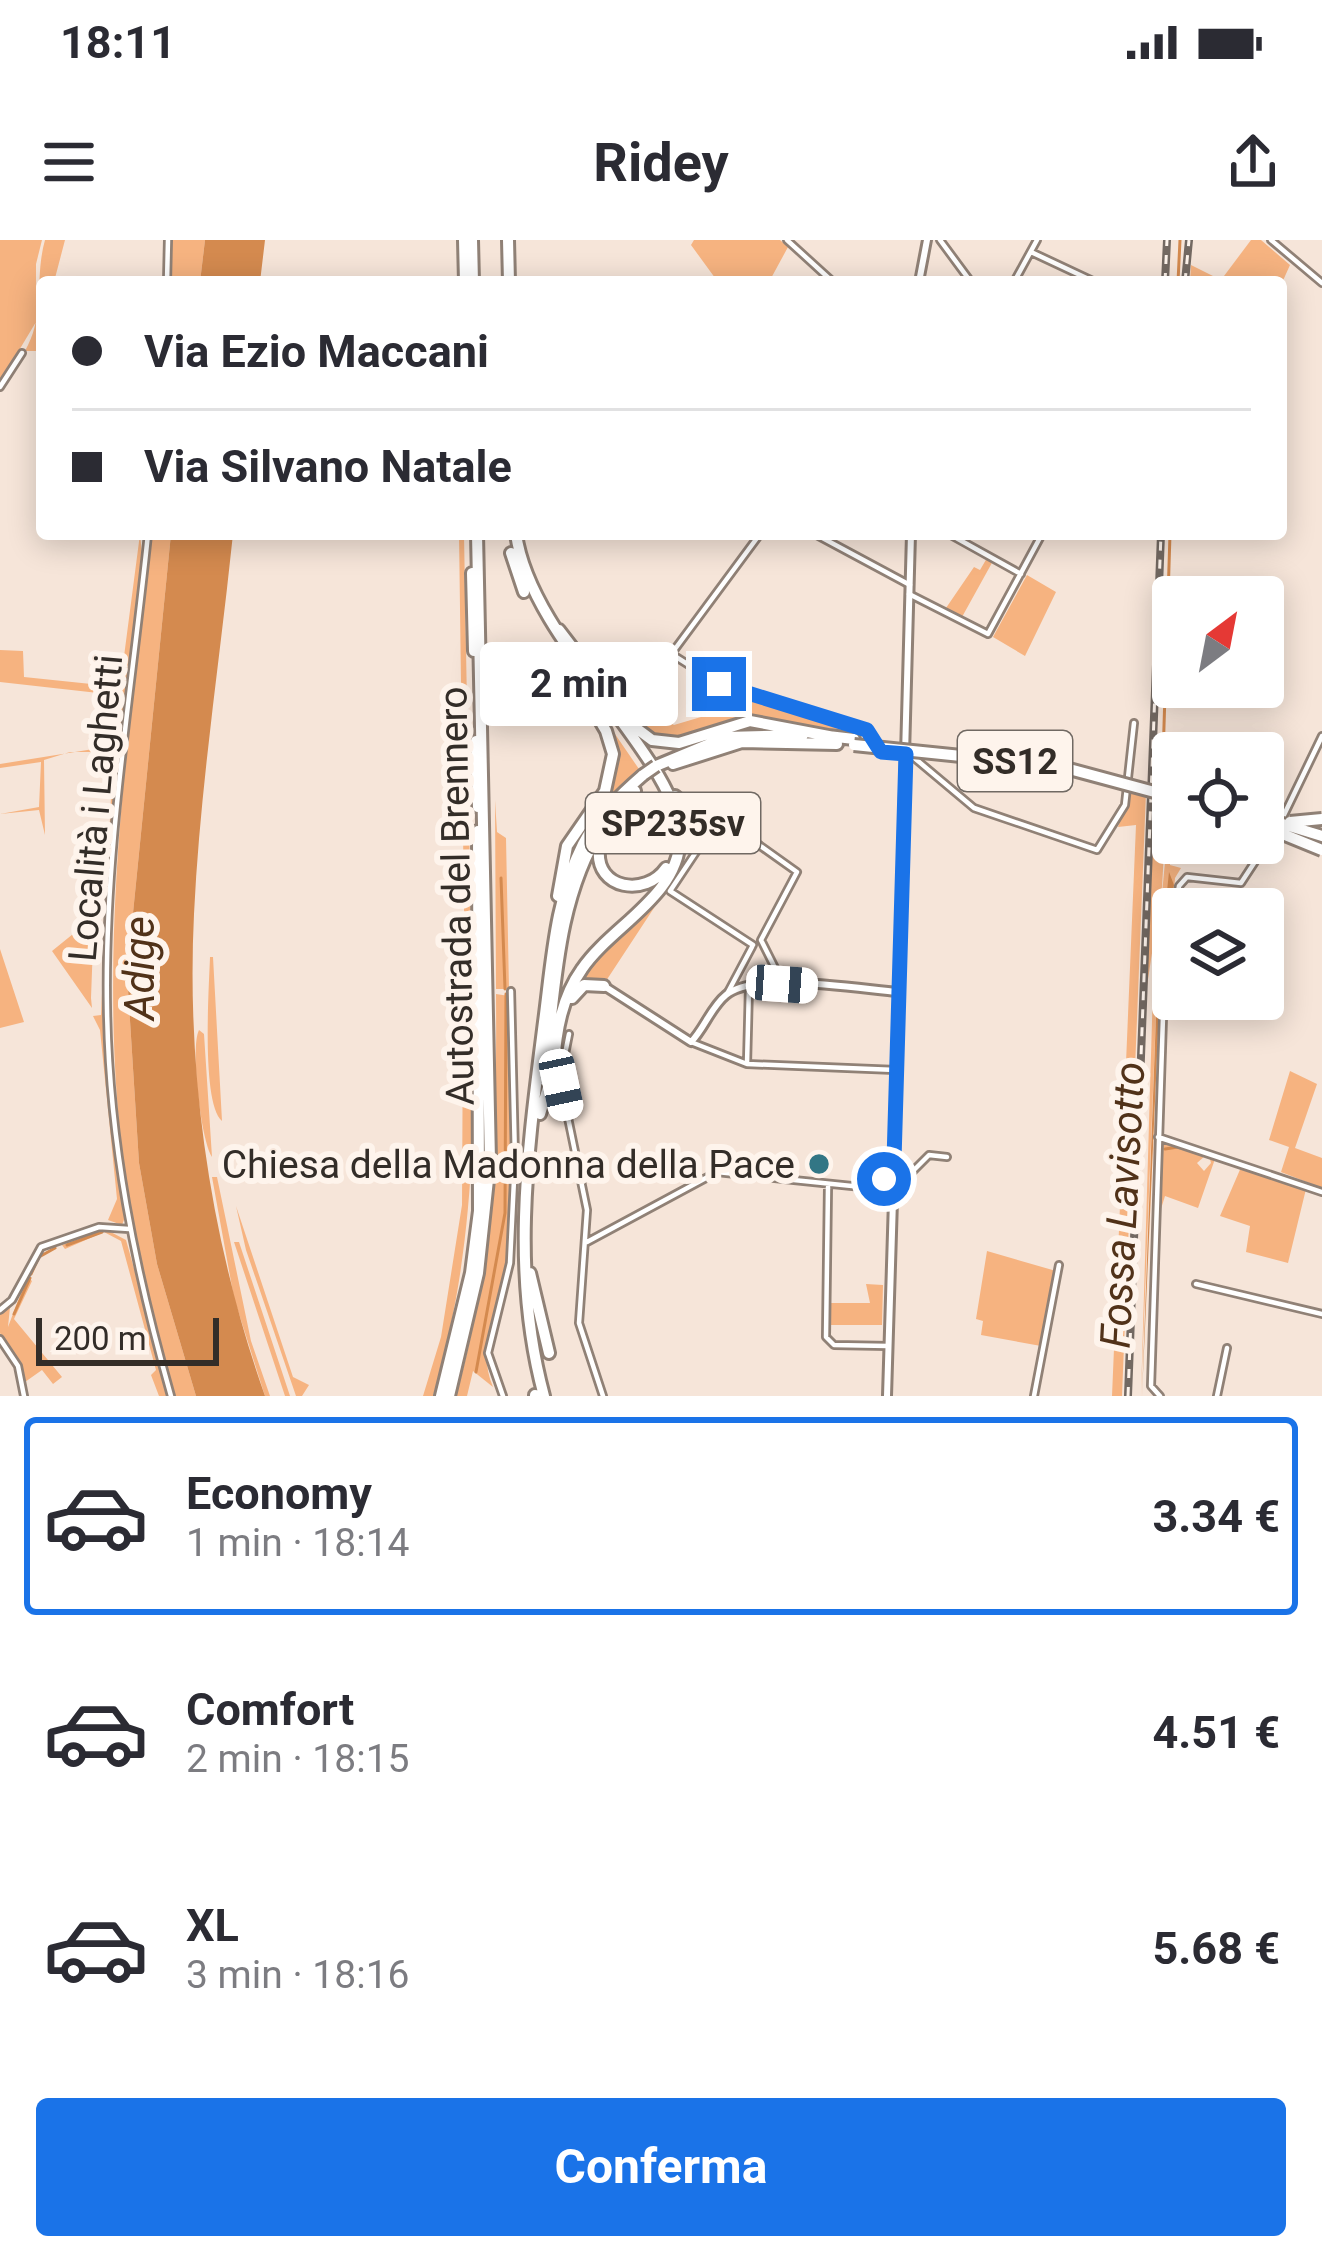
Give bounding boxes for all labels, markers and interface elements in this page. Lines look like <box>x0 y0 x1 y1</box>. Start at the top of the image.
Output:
text: 18:11 <box>60 16 176 69</box>
icon: menu <box>36 129 102 195</box>
icon: share <box>1220 129 1286 195</box>
text: Ridey <box>593 131 729 194</box>
text: Via Ezio Maccani <box>144 325 489 378</box>
text: Via Silvano Natale <box>144 440 512 493</box>
north arrow <box>1152 576 1284 708</box>
map controls <box>1152 576 1284 1020</box>
callout: 2 min <box>479 642 677 726</box>
street label: Località i Laghetti <box>60 653 132 963</box>
route end <box>692 657 746 711</box>
text: 2 min <box>530 661 628 707</box>
street label: Autostrada del Brennero <box>430 686 484 1106</box>
road number: SS12 <box>958 731 1072 791</box>
button: locate <box>1152 732 1284 864</box>
road number: SP235sv <box>586 793 760 853</box>
button: layers <box>1152 888 1284 1020</box>
water label: Adige <box>115 916 164 1022</box>
car <box>745 964 819 1004</box>
car <box>536 1046 586 1124</box>
water label: Fossa Lavisotto <box>1091 1060 1154 1350</box>
place label: Chiesa della Madonna della Pace <box>222 1142 795 1188</box>
marker: Chiesa della Madonna della Pace <box>806 1151 832 1177</box>
route start <box>857 1152 911 1206</box>
scale bar <box>36 1312 219 1365</box>
text: 200 m <box>54 1319 147 1358</box>
icon: car <box>42 1462 150 1570</box>
text: Economy <box>186 1467 372 1520</box>
text: 3.34 € <box>1152 1490 1280 1543</box>
text: 1 min · 18:14 <box>186 1520 409 1566</box>
icon: car <box>42 1678 150 1786</box>
text: Comfort <box>186 1683 354 1736</box>
text: 4.51 € <box>1152 1706 1280 1759</box>
text: 2 min · 18:15 <box>186 1736 409 1782</box>
icon: car <box>42 1894 150 2002</box>
text: XL <box>186 1899 239 1952</box>
text: 5.68 € <box>1152 1922 1280 1975</box>
text: 3 min · 18:16 <box>186 1952 409 1998</box>
button: Conferma <box>36 2098 1286 2236</box>

